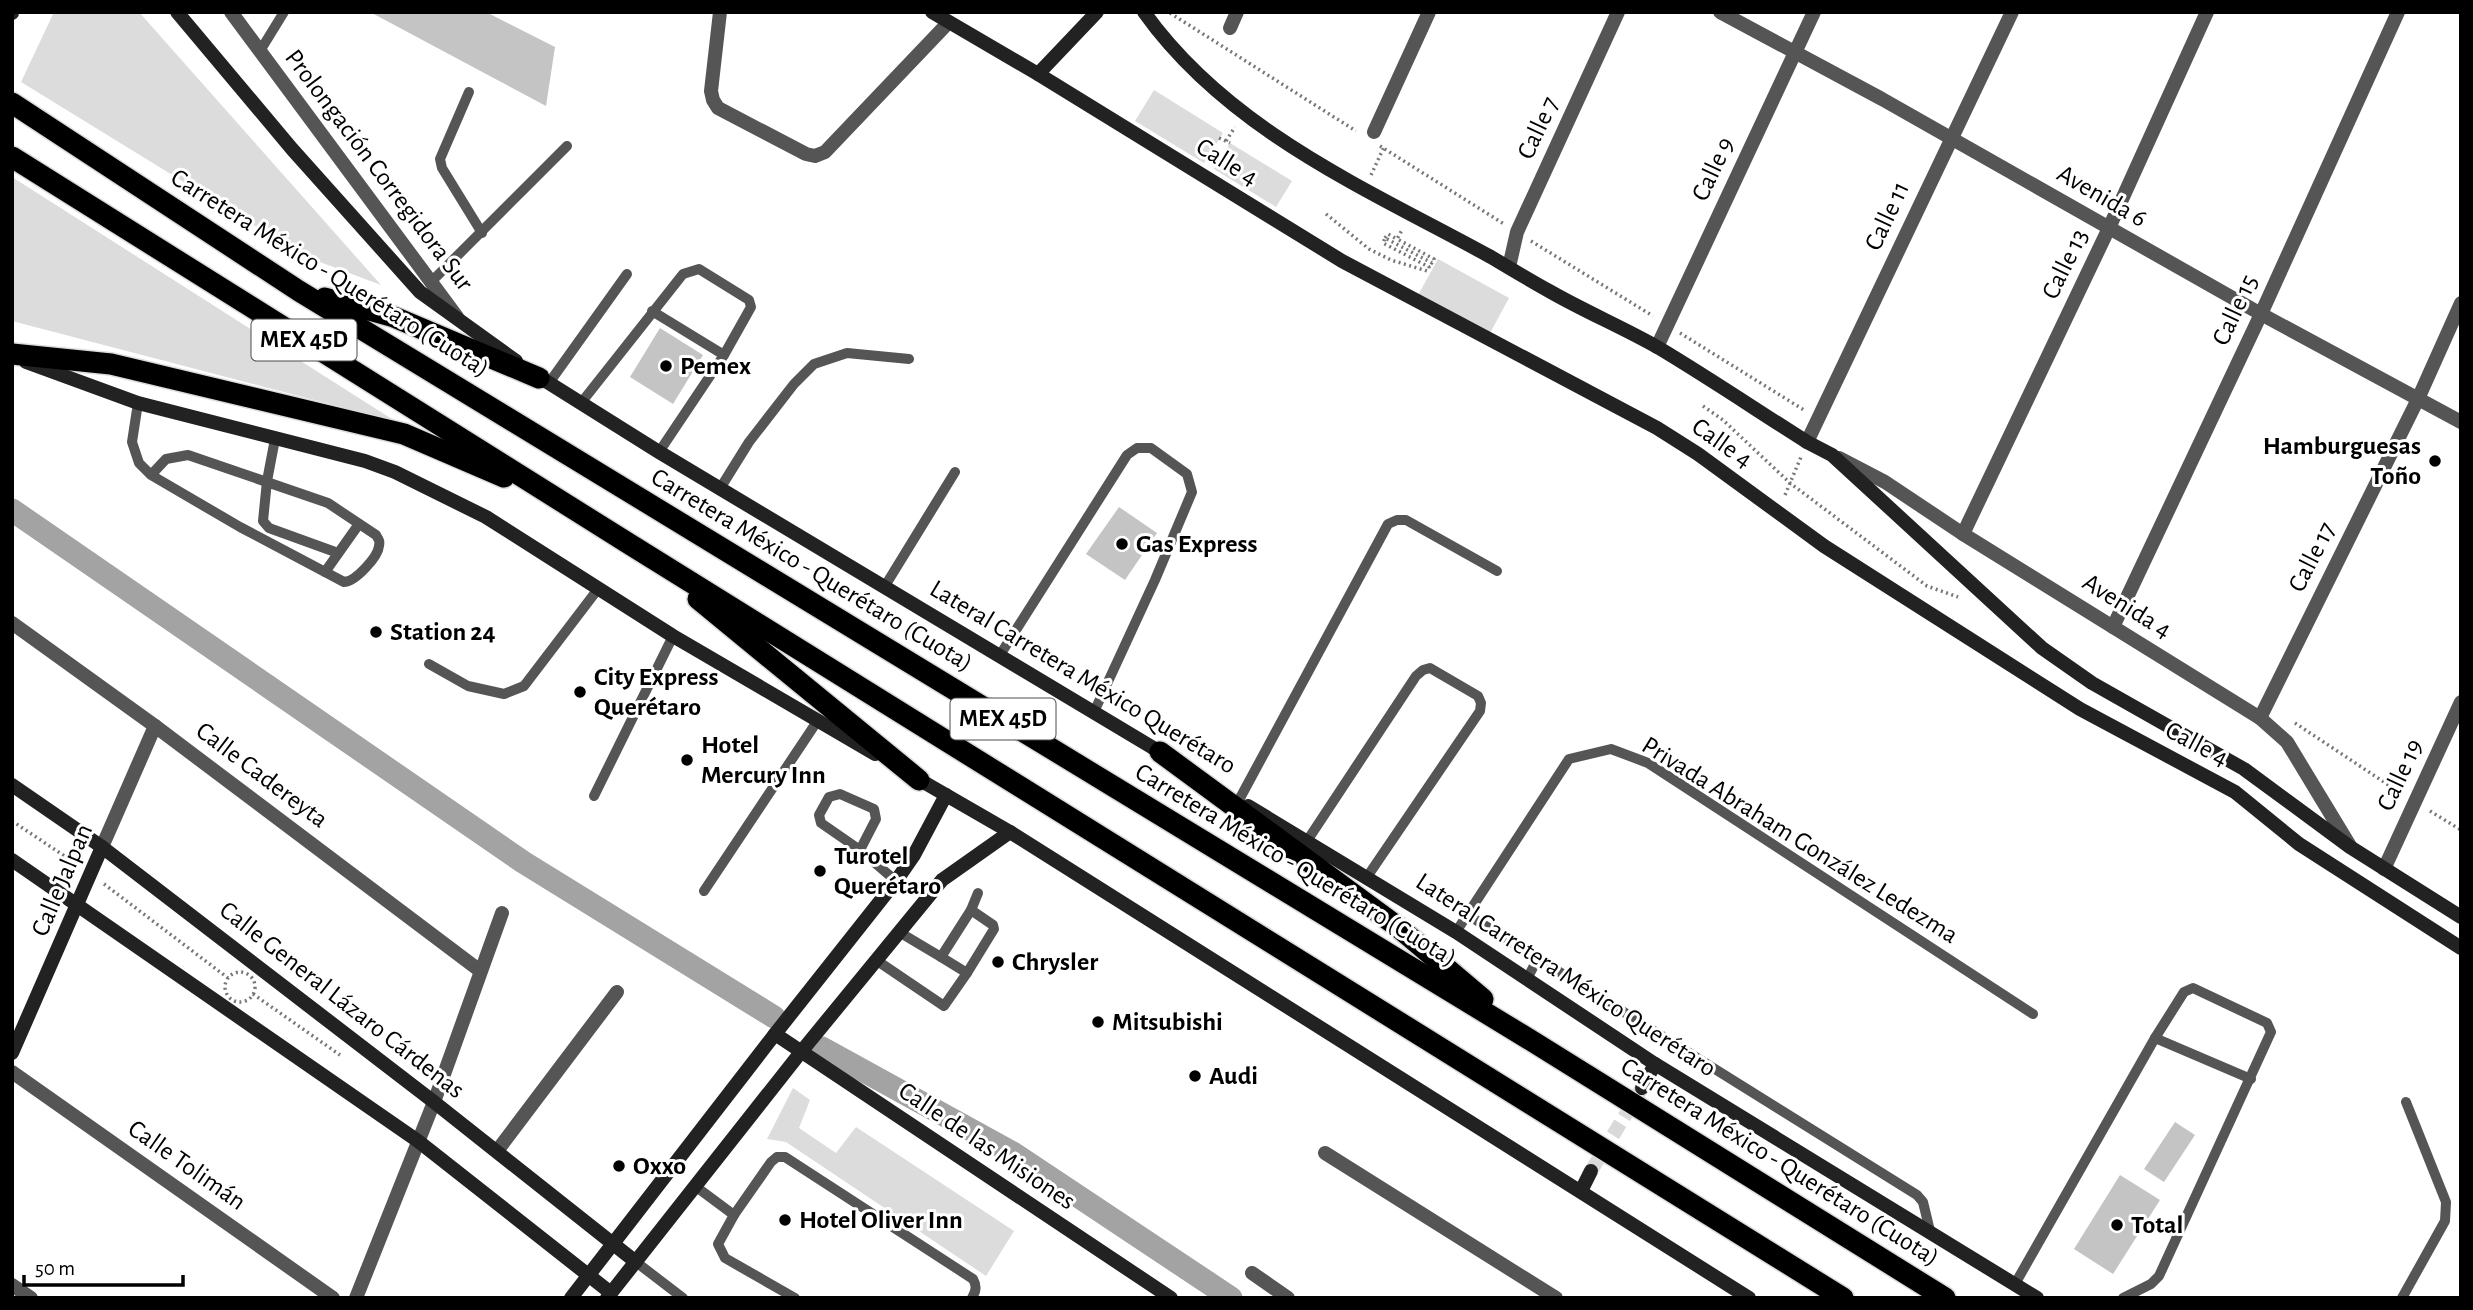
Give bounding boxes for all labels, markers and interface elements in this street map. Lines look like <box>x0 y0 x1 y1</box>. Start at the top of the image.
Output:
street label: Prolongación Corregidora Sur <box>280 45 478 296</box>
street label: Calle 7 <box>1512 93 1564 163</box>
street label: Calle 4 <box>1192 133 1262 191</box>
street label: Calle 9 <box>1687 133 1739 205</box>
street label: Avenida 6 <box>2053 160 2151 232</box>
street label: Carretera México - Querétaro (Cuota) <box>166 164 494 382</box>
street label: Calle 11 <box>1860 178 1914 254</box>
street label: Calle 13 <box>2037 225 2093 303</box>
street label: Calle 15 <box>2207 271 2263 349</box>
road number: MEX 45D <box>252 320 356 360</box>
place label: Pemex <box>680 353 751 379</box>
marker: Pemex <box>658 358 674 374</box>
street label: Calle 4 <box>1687 413 1757 473</box>
place label: Hamburguesas Toño <box>2263 433 2421 489</box>
marker: Hamburguesas Toño <box>2427 453 2443 469</box>
street label: Carretera México - Querétaro (Cuota) <box>647 464 977 676</box>
street label: Calle 17 <box>2284 518 2341 596</box>
place label: Gas Express <box>1136 531 1258 557</box>
marker: Gas Express <box>1114 536 1130 552</box>
street label: Avenida 4 <box>2078 569 2176 643</box>
street label: Lateral Carretera México Querétaro <box>925 575 1241 779</box>
place label: Station 24 <box>390 619 496 645</box>
marker: Station 24 <box>368 624 384 640</box>
place label: City Express Querétaro <box>594 664 718 720</box>
marker: City Express Querétaro <box>572 684 588 700</box>
road number: MEX 45D <box>950 698 1056 740</box>
street label: Calle Cadereyta <box>191 717 333 833</box>
street label: Calle 4 <box>2161 717 2233 771</box>
place label: Hotel Mercury Inn <box>701 732 826 788</box>
street label: Privada Abraham González Ledezma <box>1637 732 1963 948</box>
street label: Calle 19 <box>2372 735 2428 815</box>
marker: Hotel Mercury Inn <box>679 752 695 768</box>
street label: Carretera México - Querétaro (Cuota) <box>1131 759 1461 971</box>
street label: Calle Jalpan <box>27 820 97 940</box>
place label: Turotel Querétaro <box>834 843 941 899</box>
marker: Turotel Querétaro <box>812 863 828 879</box>
street label: Lateral Carretera México Querétaro <box>1411 868 1721 1082</box>
street label: Calle General Lázaro Cárdenas <box>215 897 469 1103</box>
place label: Chrysler <box>1012 949 1098 975</box>
marker: Chrysler <box>990 954 1006 970</box>
place label: Mitsubishi <box>1112 1009 1223 1035</box>
marker: Mitsubishi <box>1090 1014 1106 1030</box>
street label: Carretera México - Querétaro (Cuota) <box>1616 1053 1944 1271</box>
place label: Audi <box>1209 1063 1258 1089</box>
marker: Audi <box>1187 1068 1203 1084</box>
street label: Calle de las Misiones <box>894 1077 1080 1215</box>
street label: Calle Tolimán <box>123 1115 251 1215</box>
place label: Oxxo <box>633 1153 686 1179</box>
marker: Oxxo <box>611 1158 627 1174</box>
place label: Hotel Oliver Inn <box>799 1207 963 1233</box>
marker: Hotel Oliver Inn <box>777 1212 793 1228</box>
place label: Total <box>2131 1212 2183 1238</box>
marker: Total <box>2109 1217 2125 1233</box>
scale bar <box>24 1244 184 1288</box>
text: 50 m <box>35 1258 75 1279</box>

